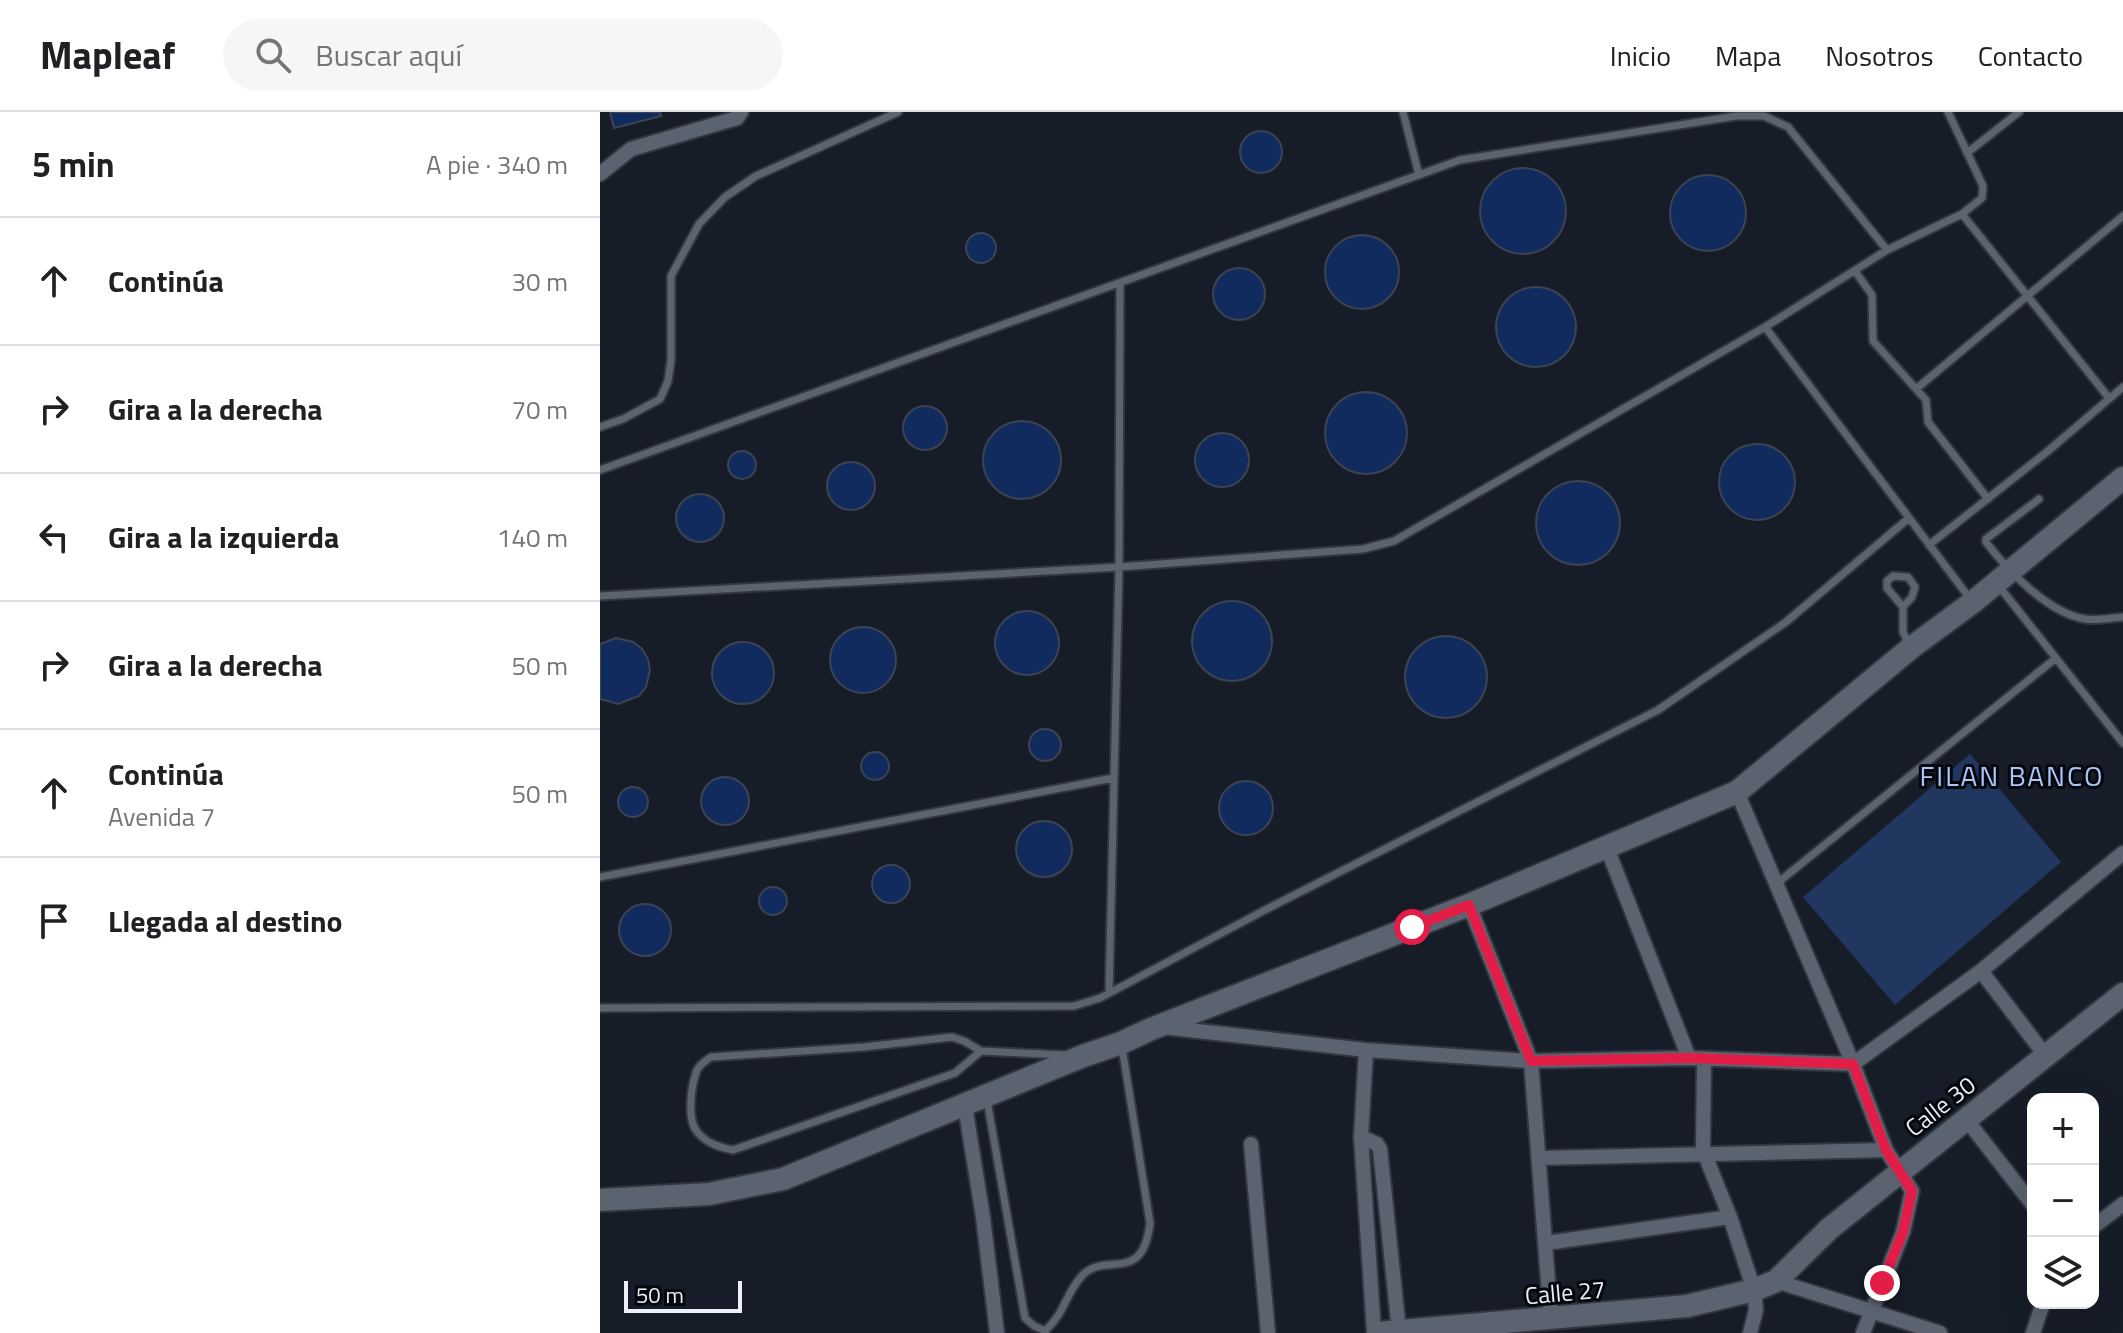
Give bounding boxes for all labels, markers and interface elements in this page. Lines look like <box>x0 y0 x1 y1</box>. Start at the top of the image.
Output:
search box <box>223 19 783 91</box>
text: Mapleaf <box>40 26 175 84</box>
text: Buscar aquí <box>315 32 462 78</box>
icon: search <box>251 33 295 77</box>
text: Inicio <box>1610 34 1671 77</box>
text: Mapa <box>1715 34 1781 77</box>
text: Nosotros <box>1825 34 1934 77</box>
text: Contacto <box>1978 34 2083 77</box>
text: 5 min <box>32 138 115 190</box>
text: A pie · 340 m <box>426 145 568 184</box>
text: Continúa <box>108 258 224 304</box>
icon: ahead <box>32 259 76 303</box>
text: 30 m <box>511 262 568 301</box>
text: Gira a la derecha <box>108 386 323 432</box>
icon: right <box>32 387 76 431</box>
text: 70 m <box>511 390 568 429</box>
text: Gira a la izquierda <box>108 514 339 560</box>
icon: left <box>32 515 76 559</box>
text: 140 m <box>497 518 568 557</box>
text: Gira a la derecha <box>108 642 323 688</box>
icon: right <box>32 643 76 687</box>
text: 50 m <box>511 646 568 685</box>
text: Continúa <box>108 751 224 797</box>
district label: FILAN BANCO <box>1920 754 2104 797</box>
icon: ahead <box>32 771 76 815</box>
text: 50 m <box>511 774 568 813</box>
text: Avenida 7 <box>108 797 215 836</box>
text: Llegada al destino <box>108 898 342 944</box>
icon: arrive <box>32 899 76 943</box>
route start <box>1394 909 1430 945</box>
street label: Calle 30 <box>1897 1067 1983 1145</box>
map controls <box>2027 1093 2099 1309</box>
button: + <box>2027 1093 2099 1165</box>
button: − <box>2027 1165 2099 1237</box>
button: layers <box>2027 1237 2099 1309</box>
route end <box>1864 1265 1900 1301</box>
street label: Calle 27 <box>1523 1271 1607 1313</box>
scale bar <box>624 1277 742 1313</box>
text: 50 m <box>636 1278 684 1312</box>

